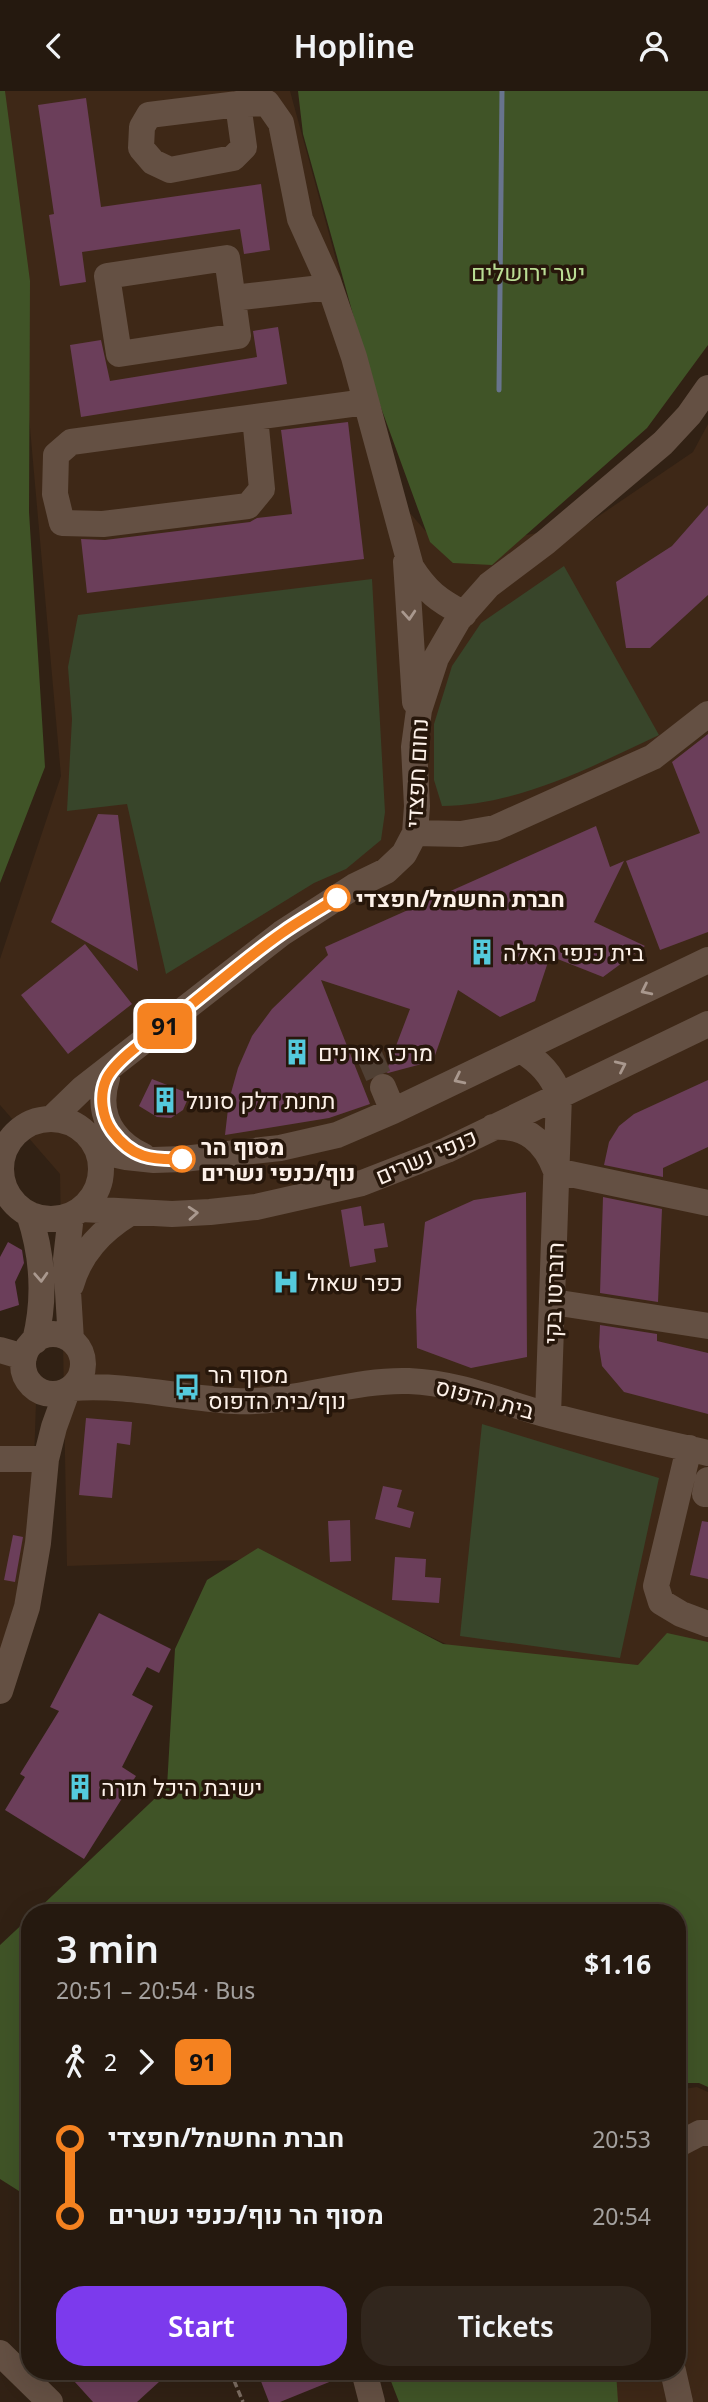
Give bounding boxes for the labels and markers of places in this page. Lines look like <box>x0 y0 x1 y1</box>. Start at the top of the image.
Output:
place label: חברת החשמל/חפצדי <box>356 882 565 914</box>
marker: חברת החשמל/חפצדי <box>324 885 350 911</box>
place label: בית כנפי האלה <box>503 936 644 968</box>
building icon: בית כנפי האלה <box>467 937 497 967</box>
place label: מרכז אורנים <box>318 1036 433 1068</box>
building icon: מרכז אורנים <box>282 1037 312 1067</box>
place label: תחנת דלק סונול <box>186 1084 335 1116</box>
building icon: תחנת דלק סונול <box>150 1085 180 1115</box>
place label: מסוף הר נוף/כנפי נשרים <box>201 1130 355 1188</box>
marker: מסוף הר נוף/כנפי נשרים <box>169 1146 195 1172</box>
place label: כפר שאול <box>307 1266 403 1298</box>
hospital icon: כפר שאול <box>271 1267 301 1297</box>
place label: מסוף הר נוף/בית הדפוס <box>208 1358 346 1416</box>
bus stop icon: מסוף הר נוף/בית הדפוס <box>172 1372 202 1402</box>
place label: ישיבת היכל תורה <box>101 1771 262 1803</box>
building icon: ישיבת היכל תורה <box>65 1772 95 1802</box>

